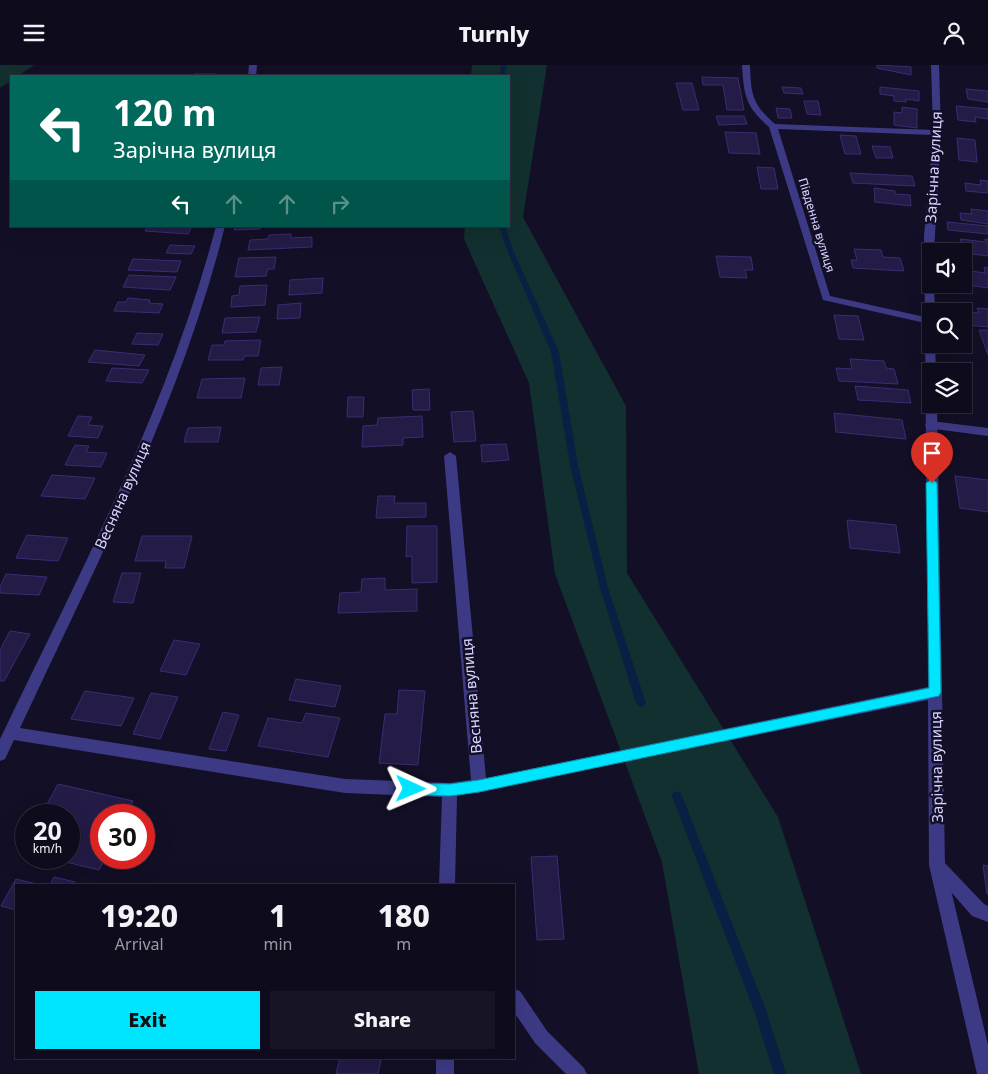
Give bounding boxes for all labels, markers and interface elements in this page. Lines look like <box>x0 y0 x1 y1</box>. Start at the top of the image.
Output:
text: Turnly <box>459 18 529 48</box>
icon: menu <box>20 19 48 47</box>
icon: person <box>940 19 968 47</box>
text: 120 m <box>113 89 216 136</box>
icon: left <box>30 95 95 160</box>
street label: Зарічна вулиця <box>920 111 946 223</box>
text: Зарічна вулиця <box>113 134 276 164</box>
street label: Південна вулиця <box>795 176 839 274</box>
icon: left <box>167 190 195 218</box>
icon: ahead <box>220 190 248 218</box>
icon: ahead <box>273 190 301 218</box>
icon: right <box>326 190 354 218</box>
map controls <box>922 243 972 413</box>
button: sound <box>922 243 972 293</box>
button: search <box>922 303 972 353</box>
button: layers <box>922 363 972 413</box>
pin <box>911 432 953 483</box>
street label: Весняна вулиця <box>89 438 155 552</box>
icon: arrive <box>918 439 946 467</box>
street label: Весняна вулиця <box>456 637 486 755</box>
street label: Зарічна вулиця <box>925 711 947 823</box>
position arrow <box>384 762 436 814</box>
speed limit sign: 30 <box>90 804 155 869</box>
text: 20 <box>33 813 62 847</box>
text: km/h <box>33 840 62 857</box>
text: 19:20 <box>100 895 178 936</box>
text: 1 <box>269 895 287 936</box>
text: 180 <box>378 895 430 936</box>
text: Arrival <box>115 933 164 955</box>
text: min <box>263 933 292 955</box>
text: m <box>396 933 411 955</box>
button: Exit <box>35 991 260 1049</box>
button: Share <box>270 991 495 1049</box>

